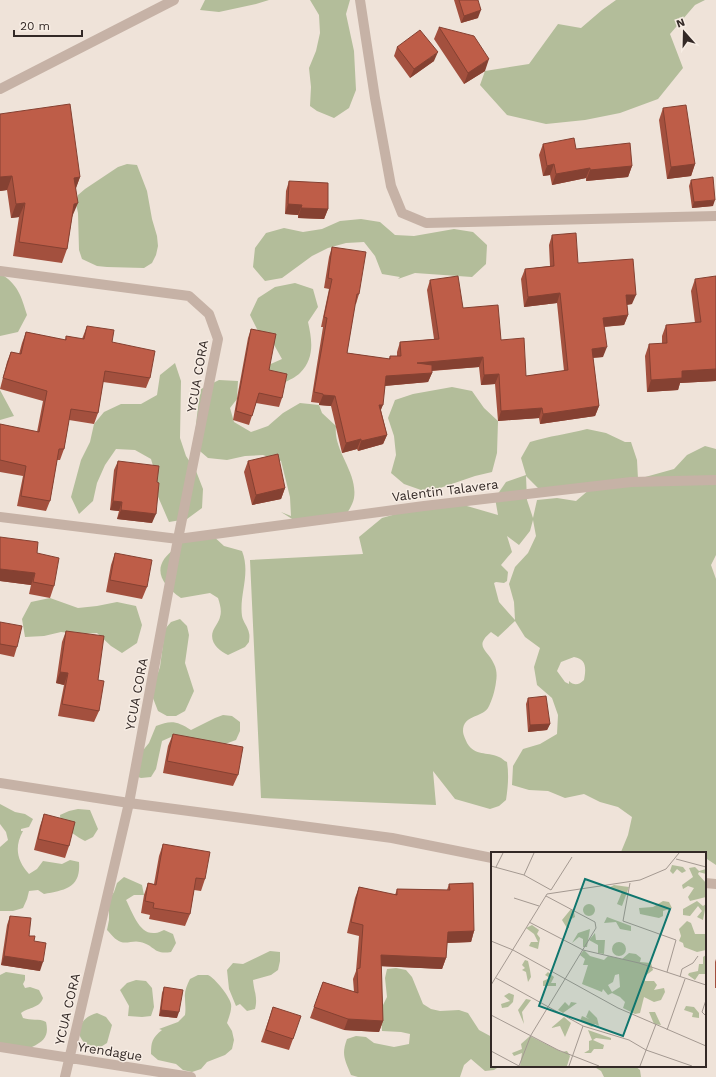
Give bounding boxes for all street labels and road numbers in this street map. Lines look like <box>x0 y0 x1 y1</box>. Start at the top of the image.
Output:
street label: YCUA CORA <box>184 338 211 414</box>
street label: Valentin Talavera <box>391 476 500 504</box>
street label: YCUA CORA <box>122 656 151 732</box>
street label: YCUA CORA <box>52 971 83 1047</box>
street label: Yrendague <box>77 1039 143 1064</box>

